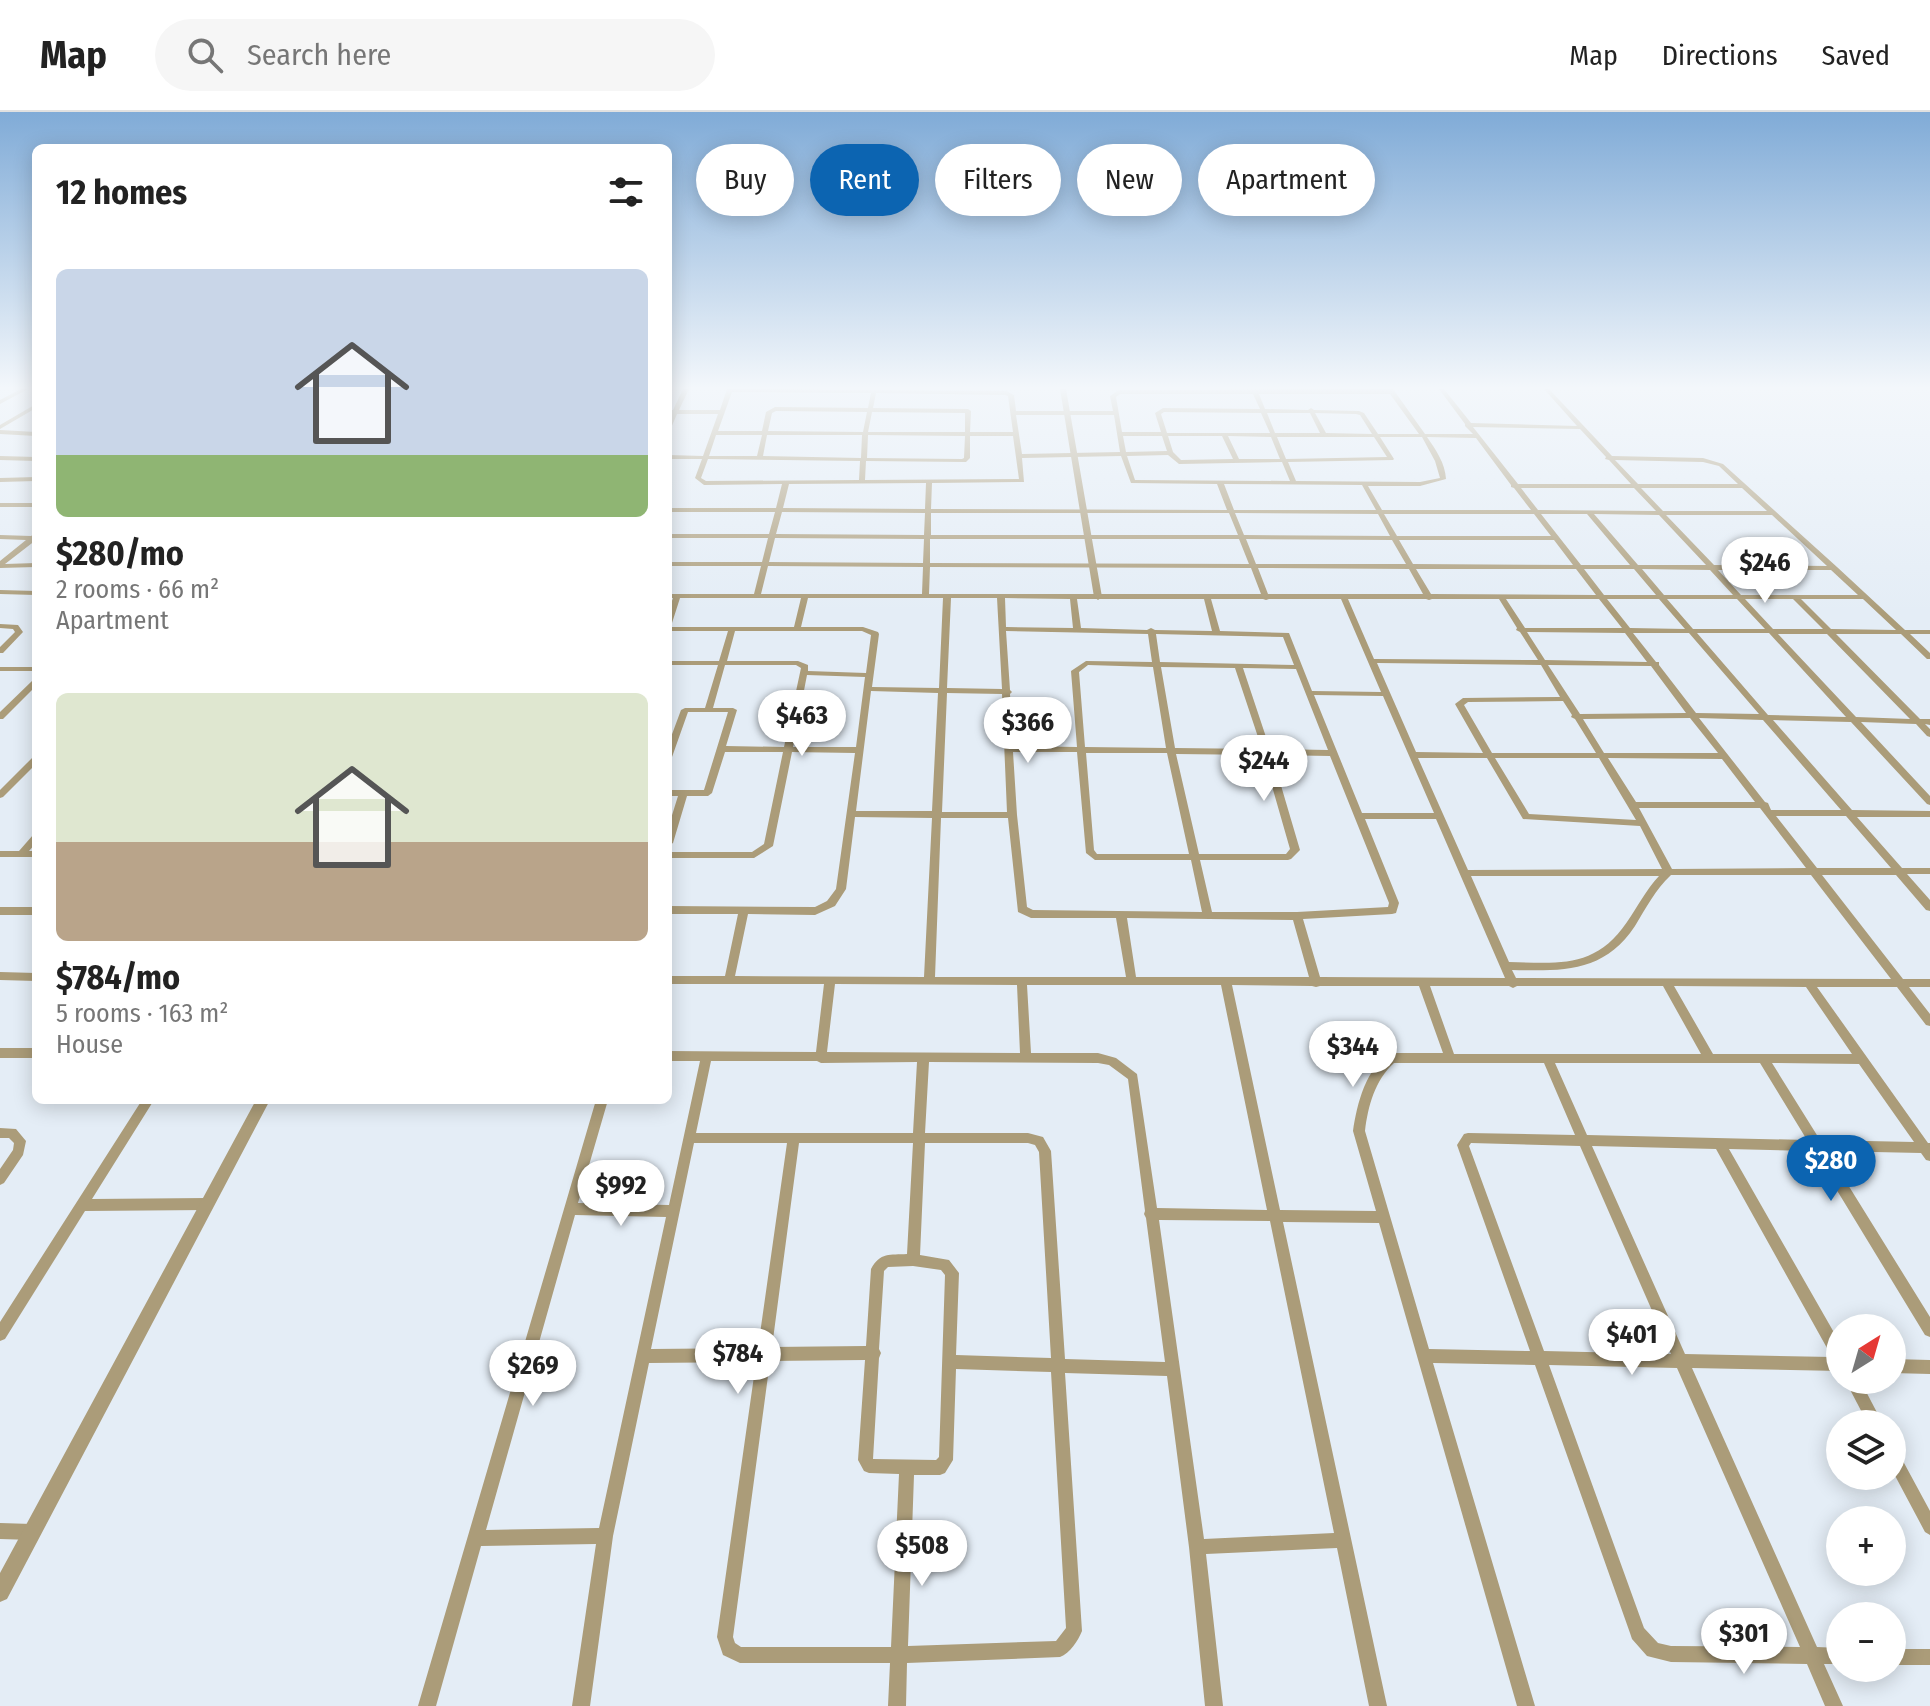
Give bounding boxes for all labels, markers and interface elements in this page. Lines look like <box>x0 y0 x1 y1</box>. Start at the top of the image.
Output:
search box <box>155 19 715 91</box>
text: Map <box>40 32 107 78</box>
icon: search <box>183 33 227 77</box>
text: Search here <box>247 37 391 73</box>
text: Map <box>1569 39 1618 72</box>
text: Directions <box>1662 39 1778 72</box>
text: Saved <box>1822 39 1890 72</box>
chip: Buy <box>696 144 794 216</box>
chip: Rent <box>810 144 919 216</box>
chip: Filters <box>935 144 1061 216</box>
chip: New <box>1077 144 1182 216</box>
chip: Apartment <box>1198 144 1375 216</box>
icon: filters <box>604 170 648 214</box>
text: 12 homes <box>56 172 187 213</box>
icon: home <box>280 321 424 465</box>
text: $280/mo <box>56 533 184 574</box>
pin: $246 <box>1718 537 1812 605</box>
text: $246 <box>1739 547 1791 578</box>
text: 2 rooms · 66 m² <box>56 574 219 605</box>
text: Apartment <box>56 605 169 636</box>
pin: $463 <box>755 690 849 758</box>
pin: $366 <box>981 697 1075 765</box>
text: $463 <box>776 700 828 731</box>
text: $366 <box>1002 707 1054 738</box>
pin: $244 <box>1217 735 1311 803</box>
icon: home <box>280 745 424 889</box>
text: $244 <box>1239 745 1289 776</box>
text: $784/mo <box>56 957 180 998</box>
text: 5 rooms · 163 m² <box>56 998 229 1029</box>
pin: $344 <box>1306 1021 1400 1089</box>
text: House <box>56 1029 123 1060</box>
text: $344 <box>1327 1031 1379 1062</box>
pin: $280 <box>1784 1135 1878 1203</box>
text: $280 <box>1805 1145 1857 1176</box>
pin: $992 <box>574 1160 668 1228</box>
text: $992 <box>595 1170 647 1201</box>
pin: $401 <box>1585 1309 1679 1377</box>
north arrow <box>1826 1314 1906 1394</box>
map controls <box>1826 1314 1906 1682</box>
text: $401 <box>1607 1319 1657 1350</box>
pin: $784 <box>691 1328 785 1396</box>
text: $784 <box>713 1338 763 1369</box>
pin: $269 <box>486 1340 580 1408</box>
text: $269 <box>507 1350 559 1381</box>
button: layers <box>1826 1410 1906 1490</box>
button: + <box>1826 1506 1906 1586</box>
pin: $508 <box>875 1520 969 1588</box>
text: $508 <box>895 1530 949 1561</box>
button: − <box>1826 1602 1906 1682</box>
pin: $301 <box>1697 1608 1791 1676</box>
text: $301 <box>1719 1618 1769 1649</box>

